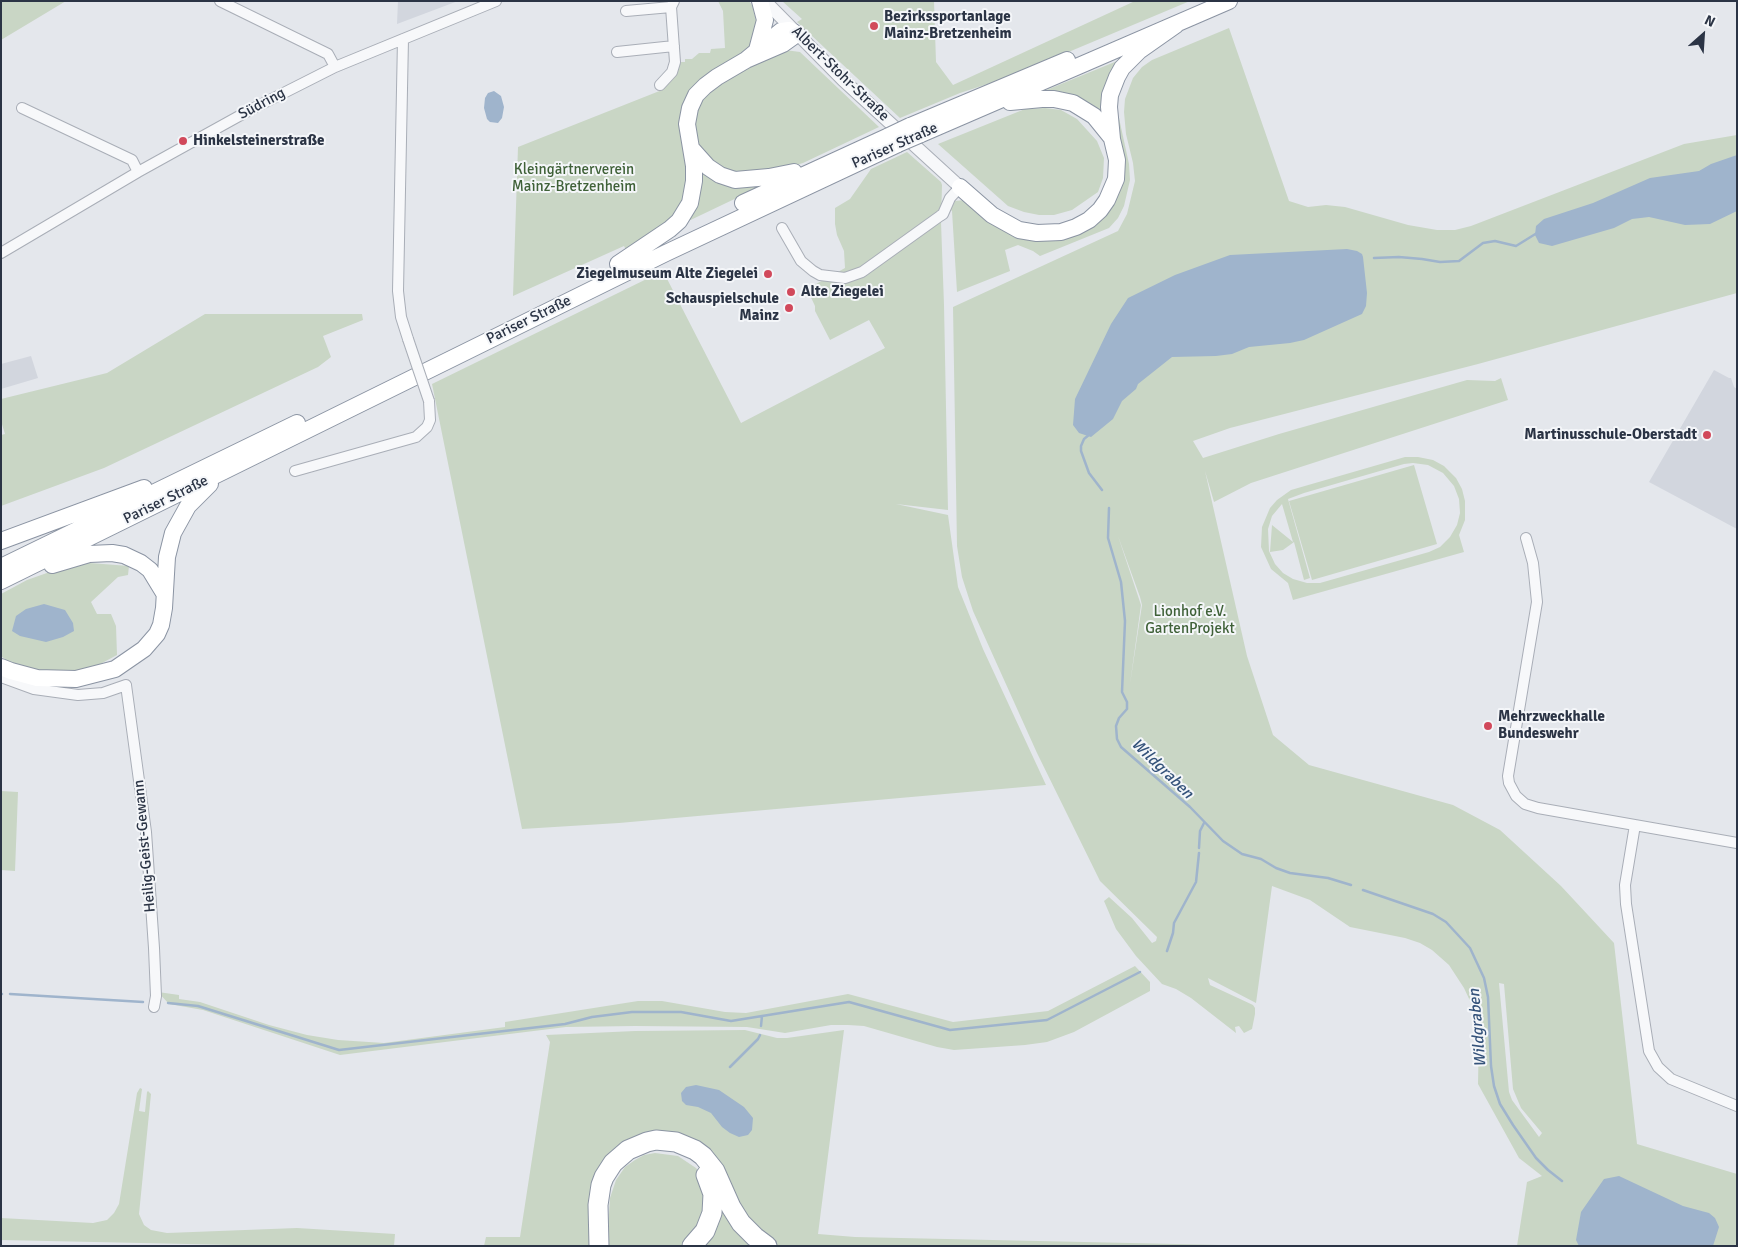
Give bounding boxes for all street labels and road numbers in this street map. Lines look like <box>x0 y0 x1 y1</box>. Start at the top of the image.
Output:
street label: Albert-Stohr-Straße <box>787 23 893 125</box>
street label: Südring <box>236 84 288 124</box>
street label: Pariser Straße <box>849 119 941 173</box>
street label: Pariser Straße <box>484 292 574 348</box>
street label: Pariser Straße <box>121 472 211 528</box>
street label: Heilig-Geist-Gewann <box>130 779 160 913</box>

